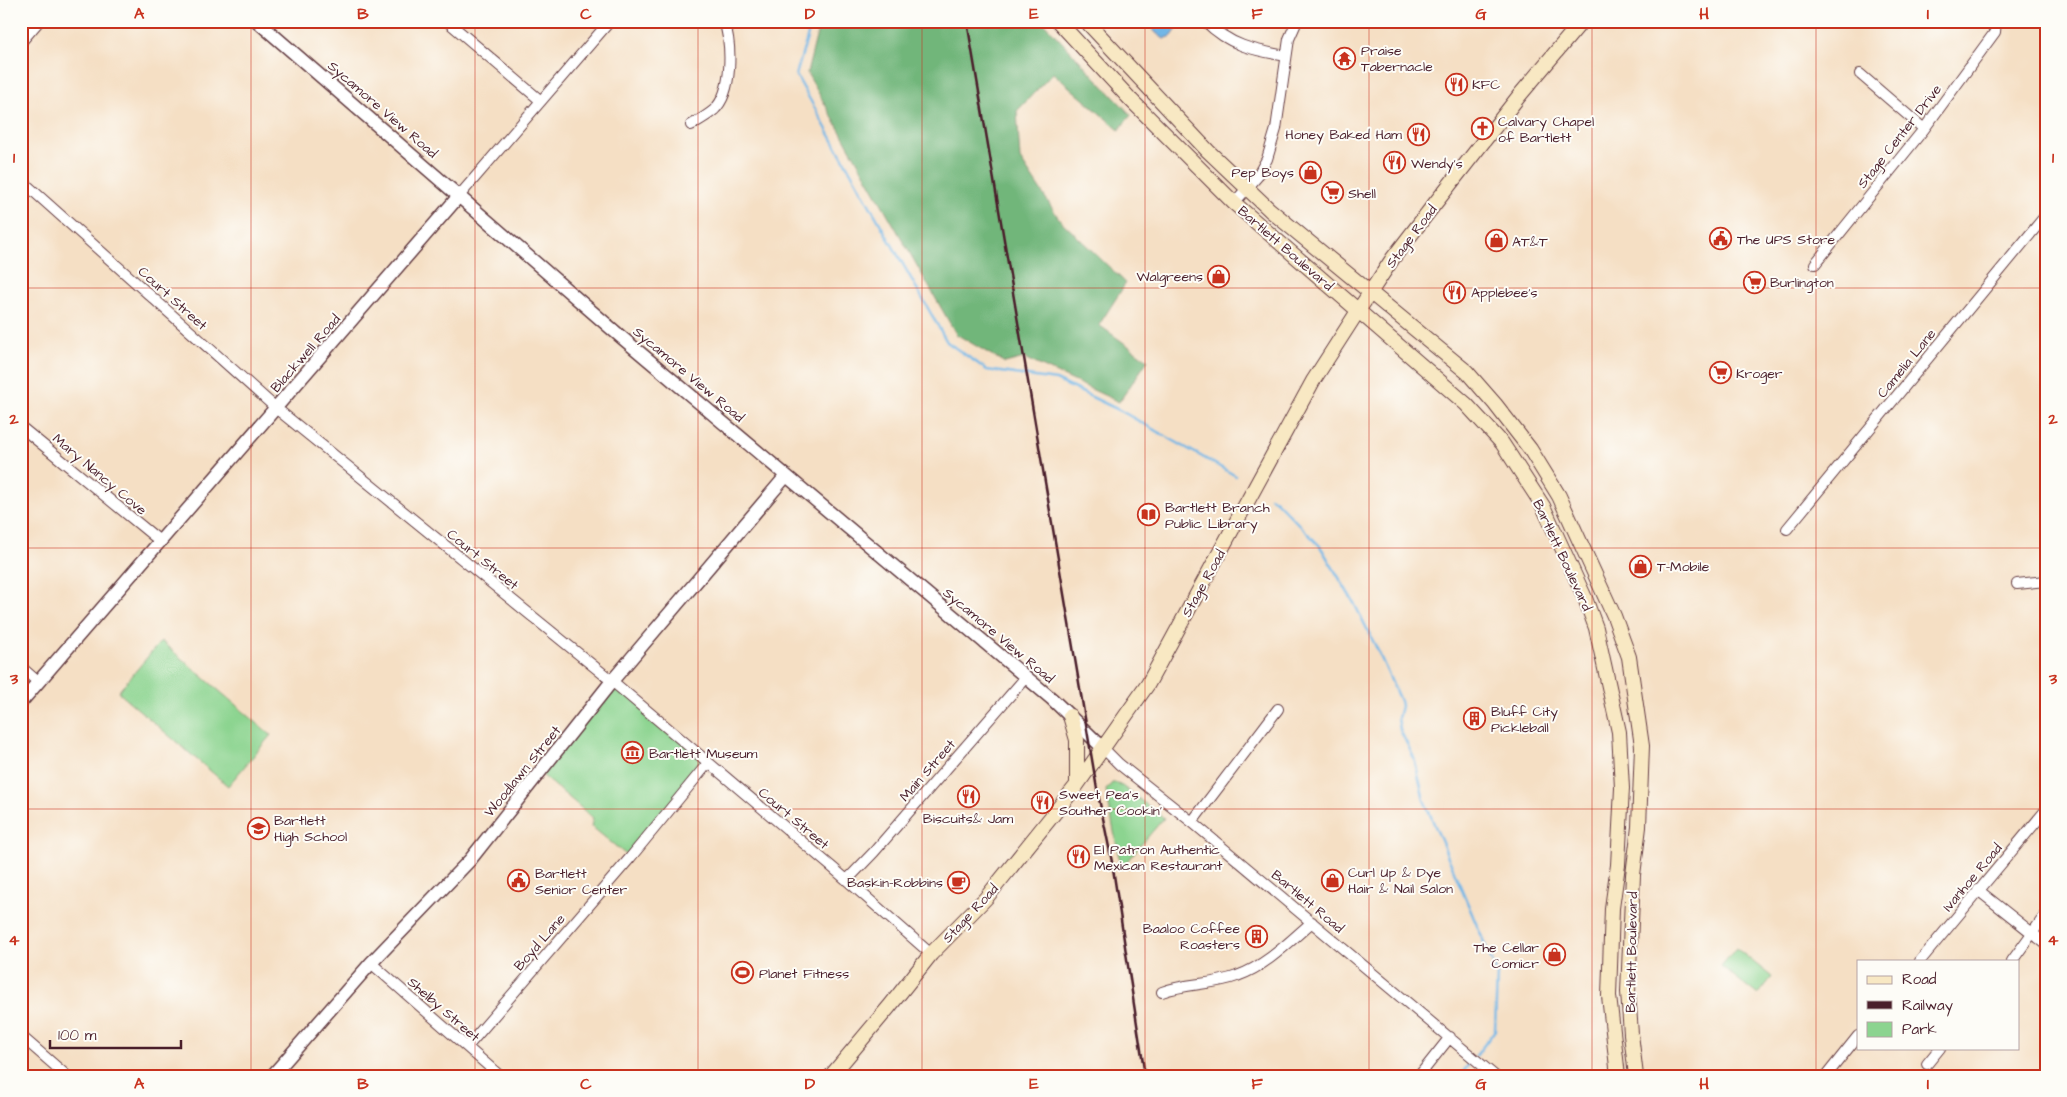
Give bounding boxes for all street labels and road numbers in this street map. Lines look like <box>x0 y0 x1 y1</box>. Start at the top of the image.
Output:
street label: Sycamore View Road <box>323 56 442 163</box>
street label: Stage Center Drive <box>1853 80 1947 193</box>
street label: Bartlett Boulevard <box>1233 201 1338 296</box>
street label: Stage Road <box>1381 201 1442 272</box>
street label: Court Street <box>133 262 212 336</box>
street label: Blackwell Road <box>266 310 345 397</box>
street label: Sycamore View Road <box>628 322 748 427</box>
street label: Camelia Lane <box>1873 324 1941 403</box>
street label: Mary Nancy Cove <box>48 429 151 520</box>
street label: Bartlett Boulevard <box>1527 496 1597 615</box>
street label: Court Street <box>442 525 523 595</box>
street label: Stage Road <box>1177 546 1231 621</box>
street label: Sycamore View Road <box>938 583 1058 688</box>
street label: Woodlawn Street <box>480 721 566 822</box>
street label: Main Street <box>895 735 961 806</box>
street label: Court Street <box>754 783 833 855</box>
street label: Ivanhoe Road <box>1938 839 2007 916</box>
street label: Bartlett Road <box>1267 865 1348 938</box>
street label: Stage Road <box>938 880 1003 948</box>
street label: Bartlett Boulevard <box>1621 891 1643 1013</box>
street label: Boyd Lane <box>509 909 570 976</box>
street label: Shelby Street <box>403 973 484 1047</box>

